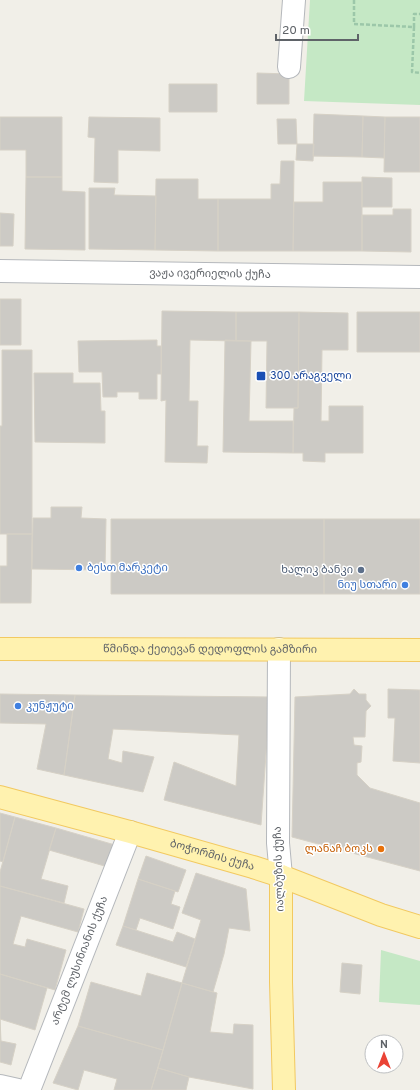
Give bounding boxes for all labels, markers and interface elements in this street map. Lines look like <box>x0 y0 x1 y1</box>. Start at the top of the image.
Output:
scale bar <box>276 16 358 42</box>
text: 20 m <box>282 23 310 39</box>
street label: ვაჟა ივერიელის ქუჩა <box>149 266 271 282</box>
place label: 300 არაგველი <box>270 369 352 383</box>
marker: 300 არაგველი <box>255 370 267 382</box>
place label: ბესთ მარკეტი <box>87 561 168 575</box>
marker: ბესთ მარკეტი <box>74 563 84 573</box>
place label: ხალიკ ბანკი <box>281 563 353 577</box>
marker: ხალიკ ბანკი <box>356 565 366 575</box>
place label: ნიუ სთარი <box>337 578 397 592</box>
marker: ნიუ სთარი <box>400 580 410 590</box>
street label: წმინდა ქეთევან დედოფლის გამზირი <box>103 642 317 657</box>
place label: კუნჟუტი <box>26 699 74 713</box>
marker: კუნჟუტი <box>13 701 23 711</box>
street label: იალბუზის ქუჩა <box>271 826 287 912</box>
street label: ბოჭორმის ქუჩა <box>168 837 256 874</box>
place label: ლანაჩ ბოკს <box>305 842 373 856</box>
marker: ლანაჩ ბოკს <box>376 844 386 854</box>
street label: არტემ ლუსინიანის ქუჩა <box>48 894 111 1027</box>
north arrow <box>364 1034 404 1074</box>
text: N <box>380 1038 388 1052</box>

